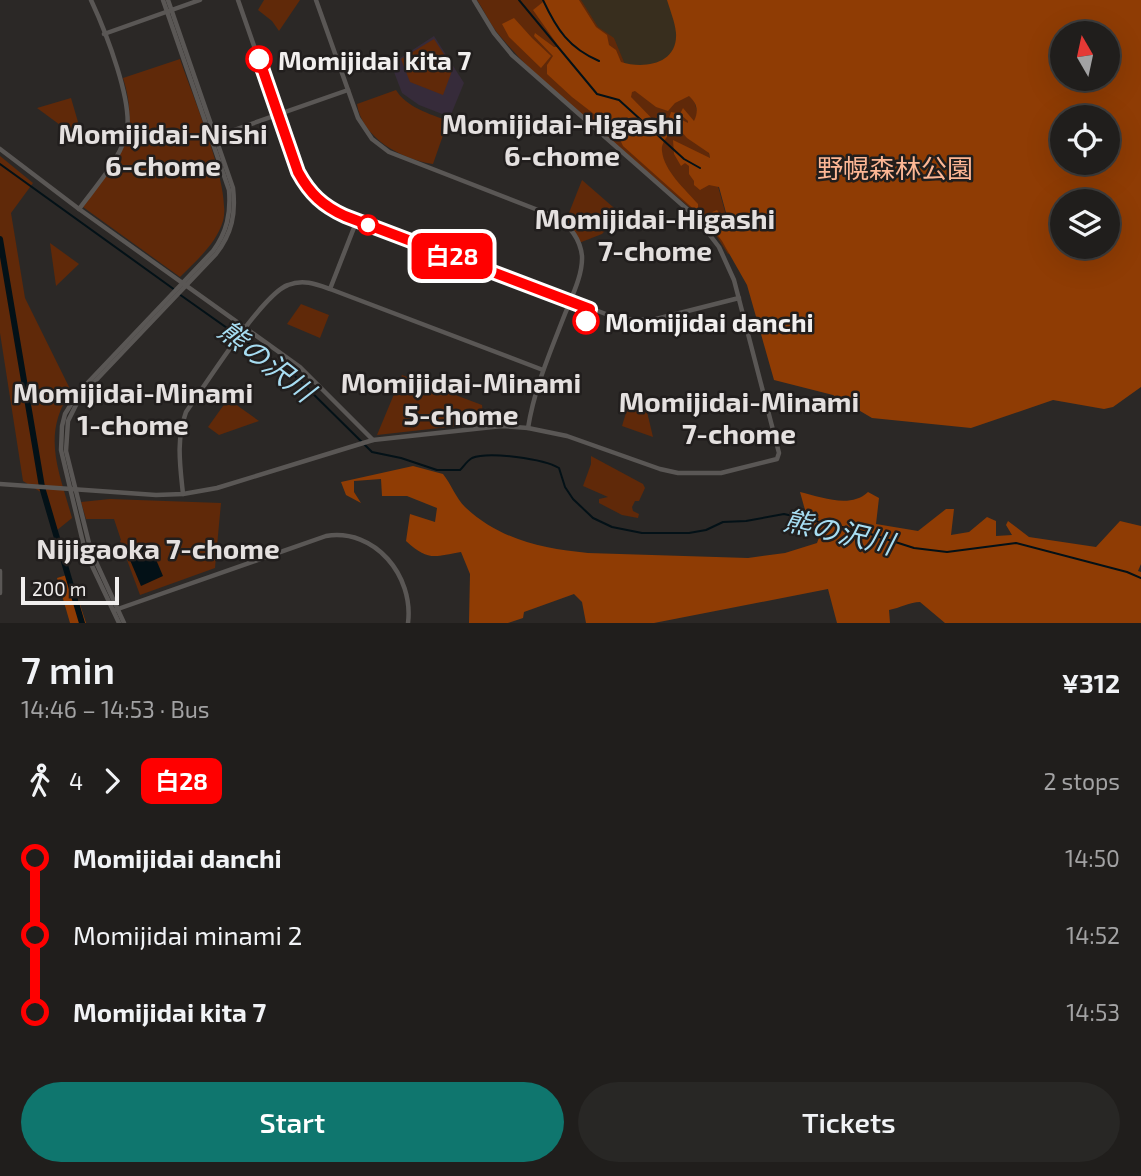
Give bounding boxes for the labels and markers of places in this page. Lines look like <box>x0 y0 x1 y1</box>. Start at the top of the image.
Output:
place label: Momijidai kita 7 <box>278 44 472 75</box>
marker: Momijidai kita 7 <box>246 46 272 72</box>
unlabelled marker <box>358 215 378 235</box>
place label: Momijidai danchi <box>605 306 814 337</box>
marker: Momijidai danchi <box>573 308 599 334</box>

